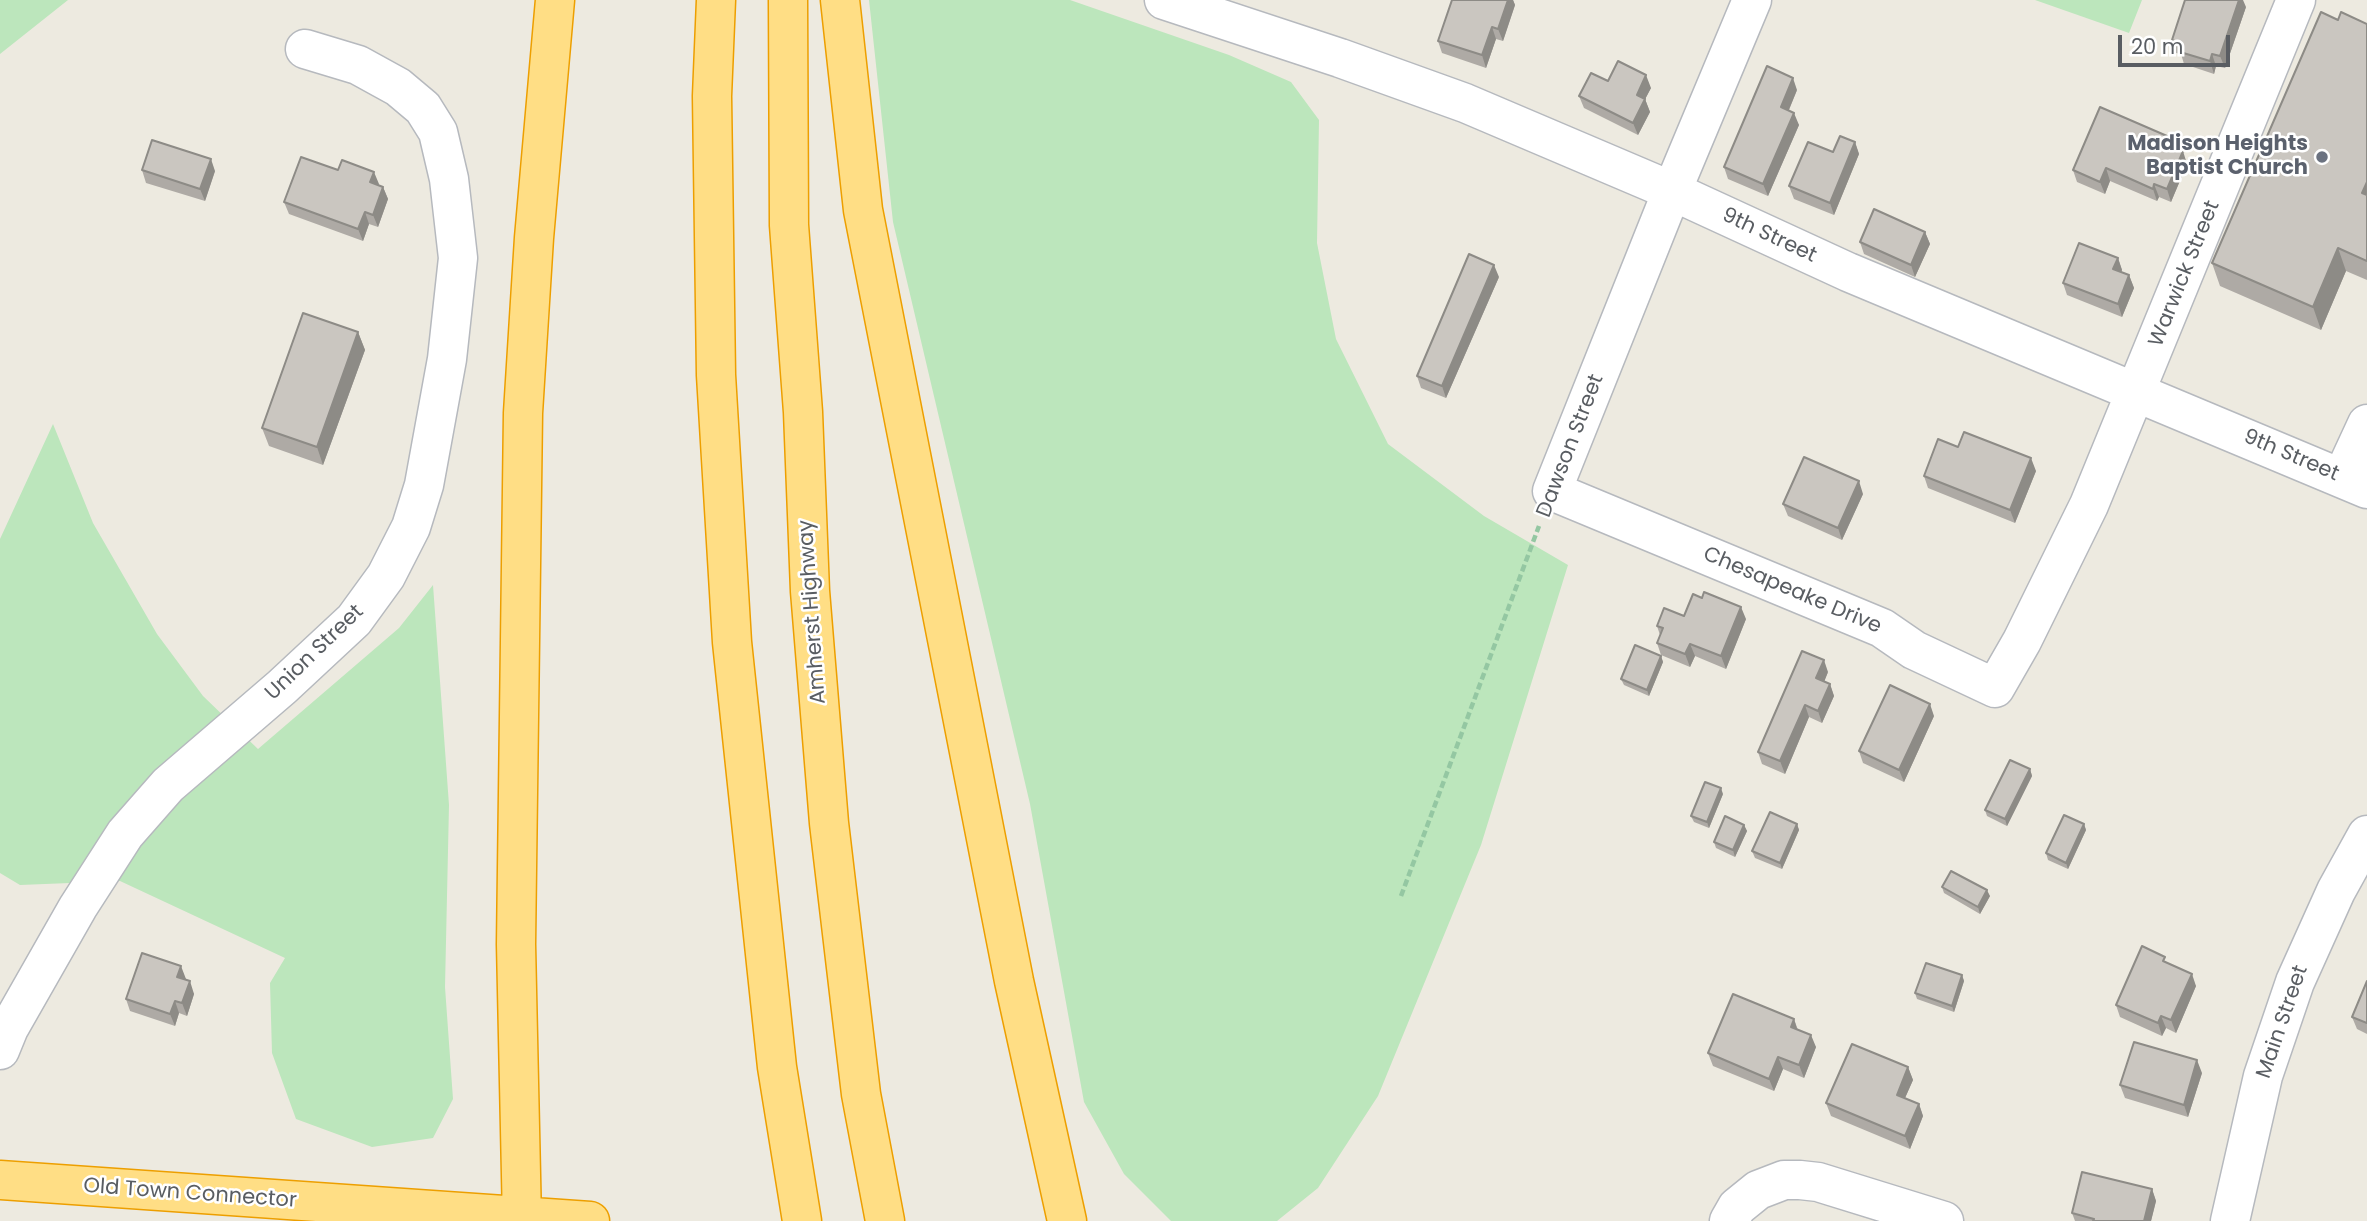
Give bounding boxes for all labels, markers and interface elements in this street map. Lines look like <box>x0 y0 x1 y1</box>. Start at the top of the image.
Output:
scale bar <box>2122 21 2234 65</box>
text: 20 m <box>2131 32 2184 61</box>
place label: Madison Heights Baptist Church <box>2127 132 2308 182</box>
marker: Madison Heights Baptist Church <box>2314 149 2330 165</box>
street label: Warwick Street <box>2144 197 2226 351</box>
street label: 9th Street <box>1718 203 1820 269</box>
street label: Dawson Street <box>1532 371 1610 521</box>
street label: 9th Street <box>2239 425 2343 487</box>
street label: Amherst Highway <box>794 519 832 705</box>
street label: Chesapeake Drive <box>1699 542 1885 640</box>
street label: Union Street <box>261 600 369 706</box>
street label: Main Street <box>2252 962 2314 1082</box>
street label: Old Town Connector <box>83 1174 297 1214</box>

